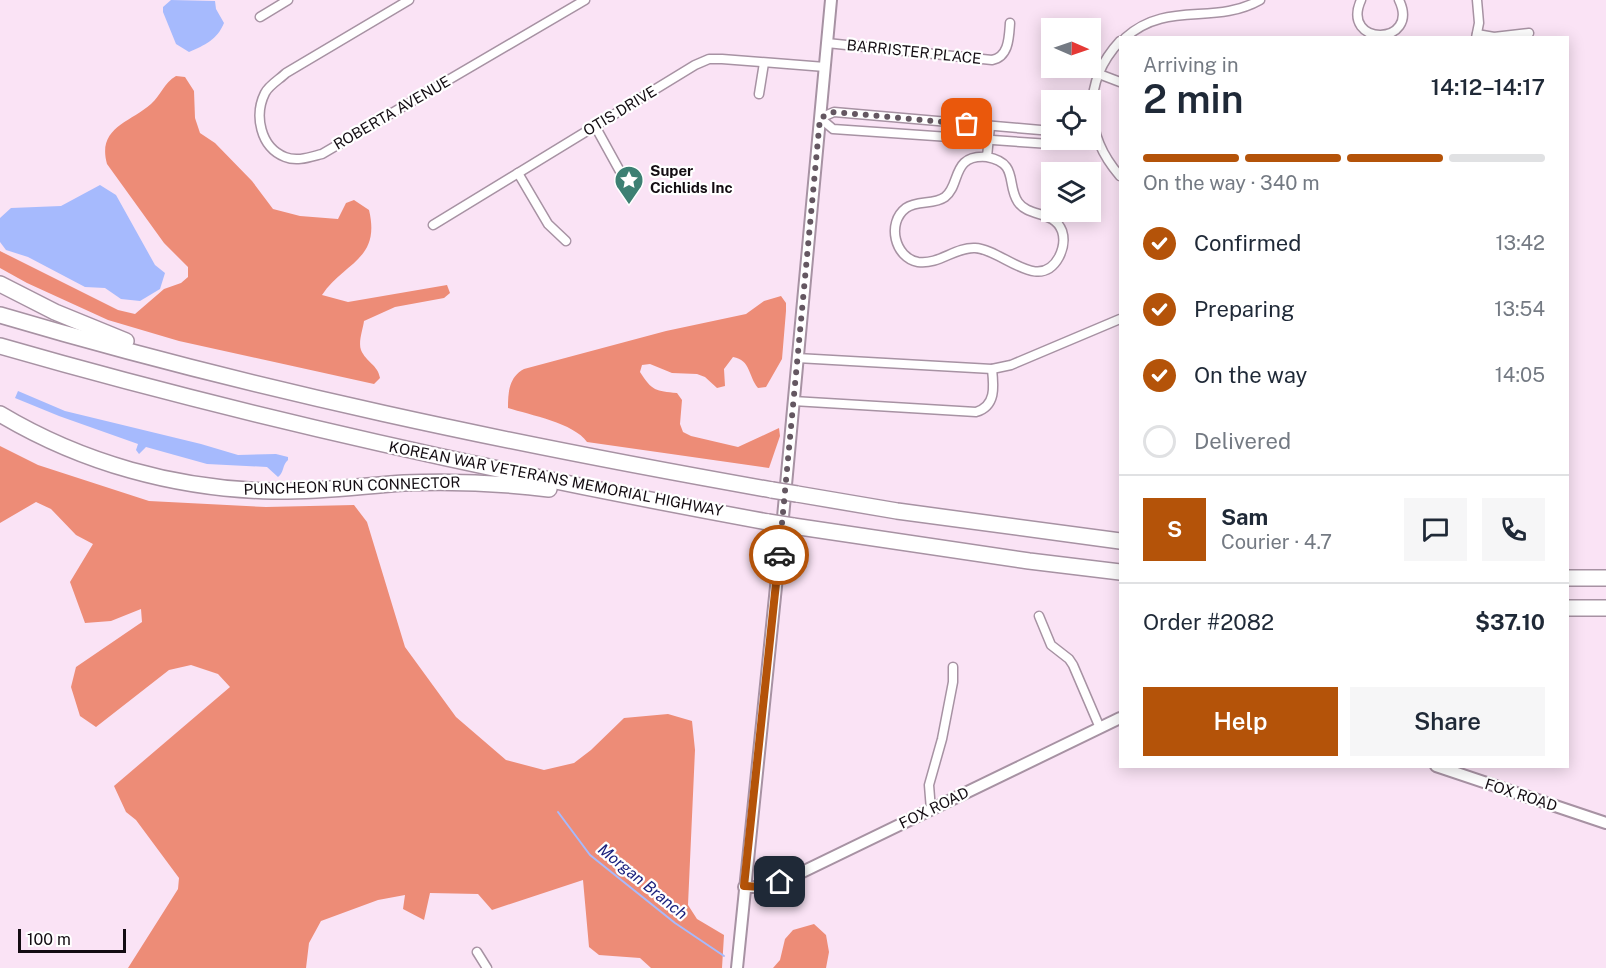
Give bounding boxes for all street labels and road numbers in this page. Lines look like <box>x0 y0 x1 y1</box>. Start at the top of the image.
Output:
street label: BARRISTER PLACE <box>846 36 982 67</box>
street label: ROBERTA AVENUE <box>330 72 453 153</box>
street label: OTIS DRIVE <box>580 82 659 139</box>
street label: KOREAN WAR VETERANS MEMORIAL HIGHWAY <box>388 438 725 519</box>
street label: PUNCHEON RUN CONNECTOR <box>243 473 461 498</box>
street label: FOX ROAD <box>1483 775 1560 814</box>
street label: FOX ROAD <box>896 783 971 832</box>

